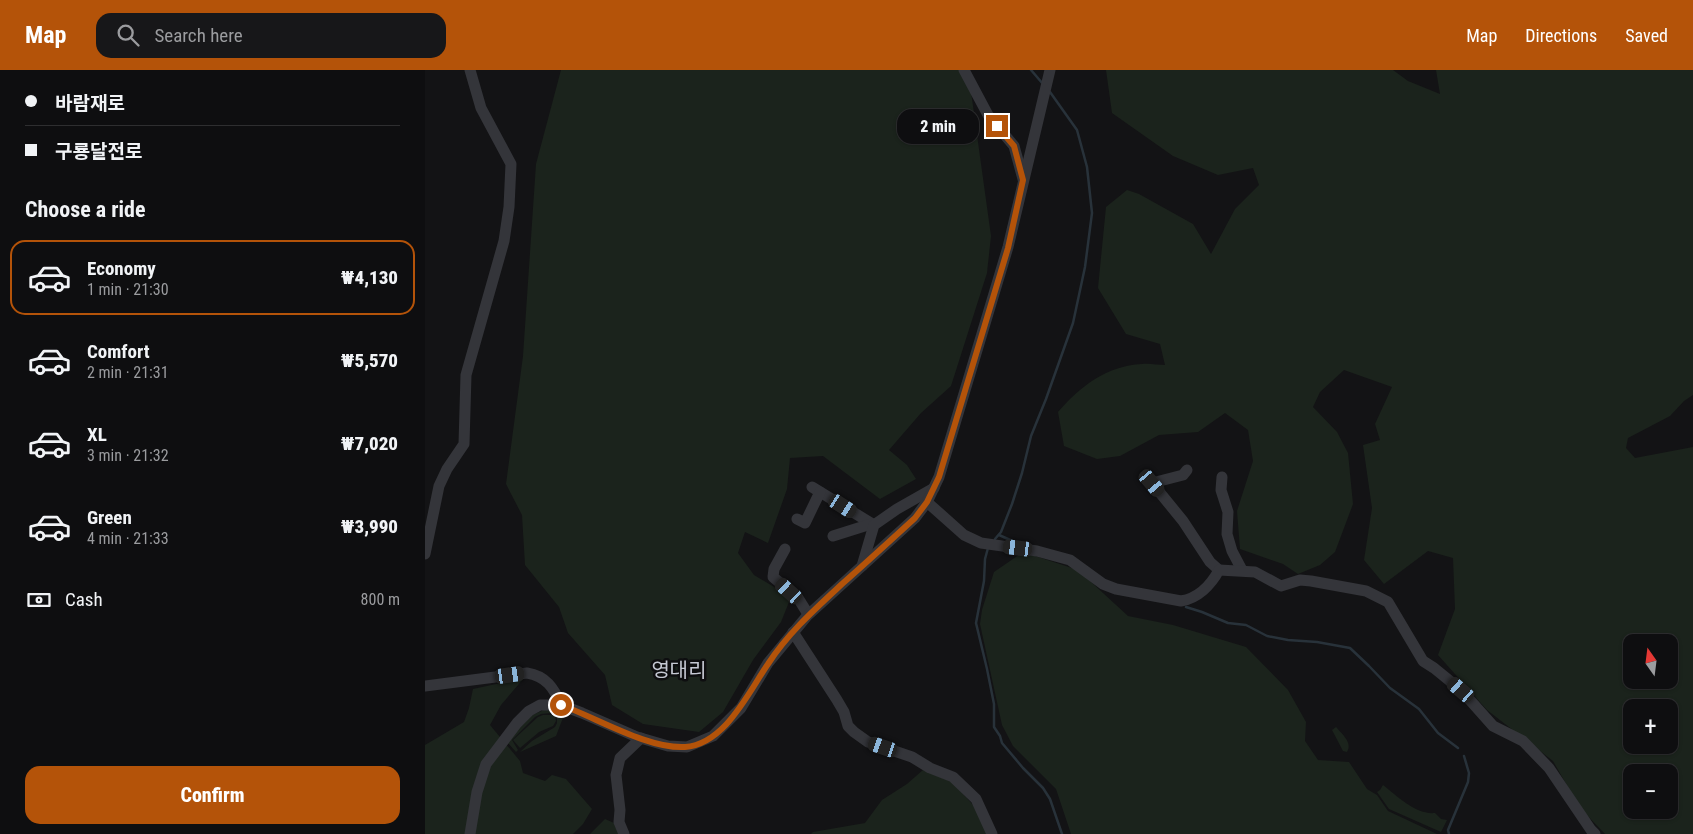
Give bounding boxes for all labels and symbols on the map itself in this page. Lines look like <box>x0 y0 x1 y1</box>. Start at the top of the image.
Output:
callout: 2 min <box>897 108 979 144</box>
route end <box>986 115 1008 137</box>
car <box>1136 467 1167 499</box>
car <box>826 492 859 520</box>
car <box>1002 539 1033 557</box>
car <box>772 575 805 607</box>
north arrow <box>1623 634 1677 689</box>
district label: 영대리 <box>651 658 707 682</box>
car <box>494 665 525 685</box>
car <box>1444 674 1477 706</box>
route start <box>550 694 572 716</box>
car <box>866 735 899 759</box>

